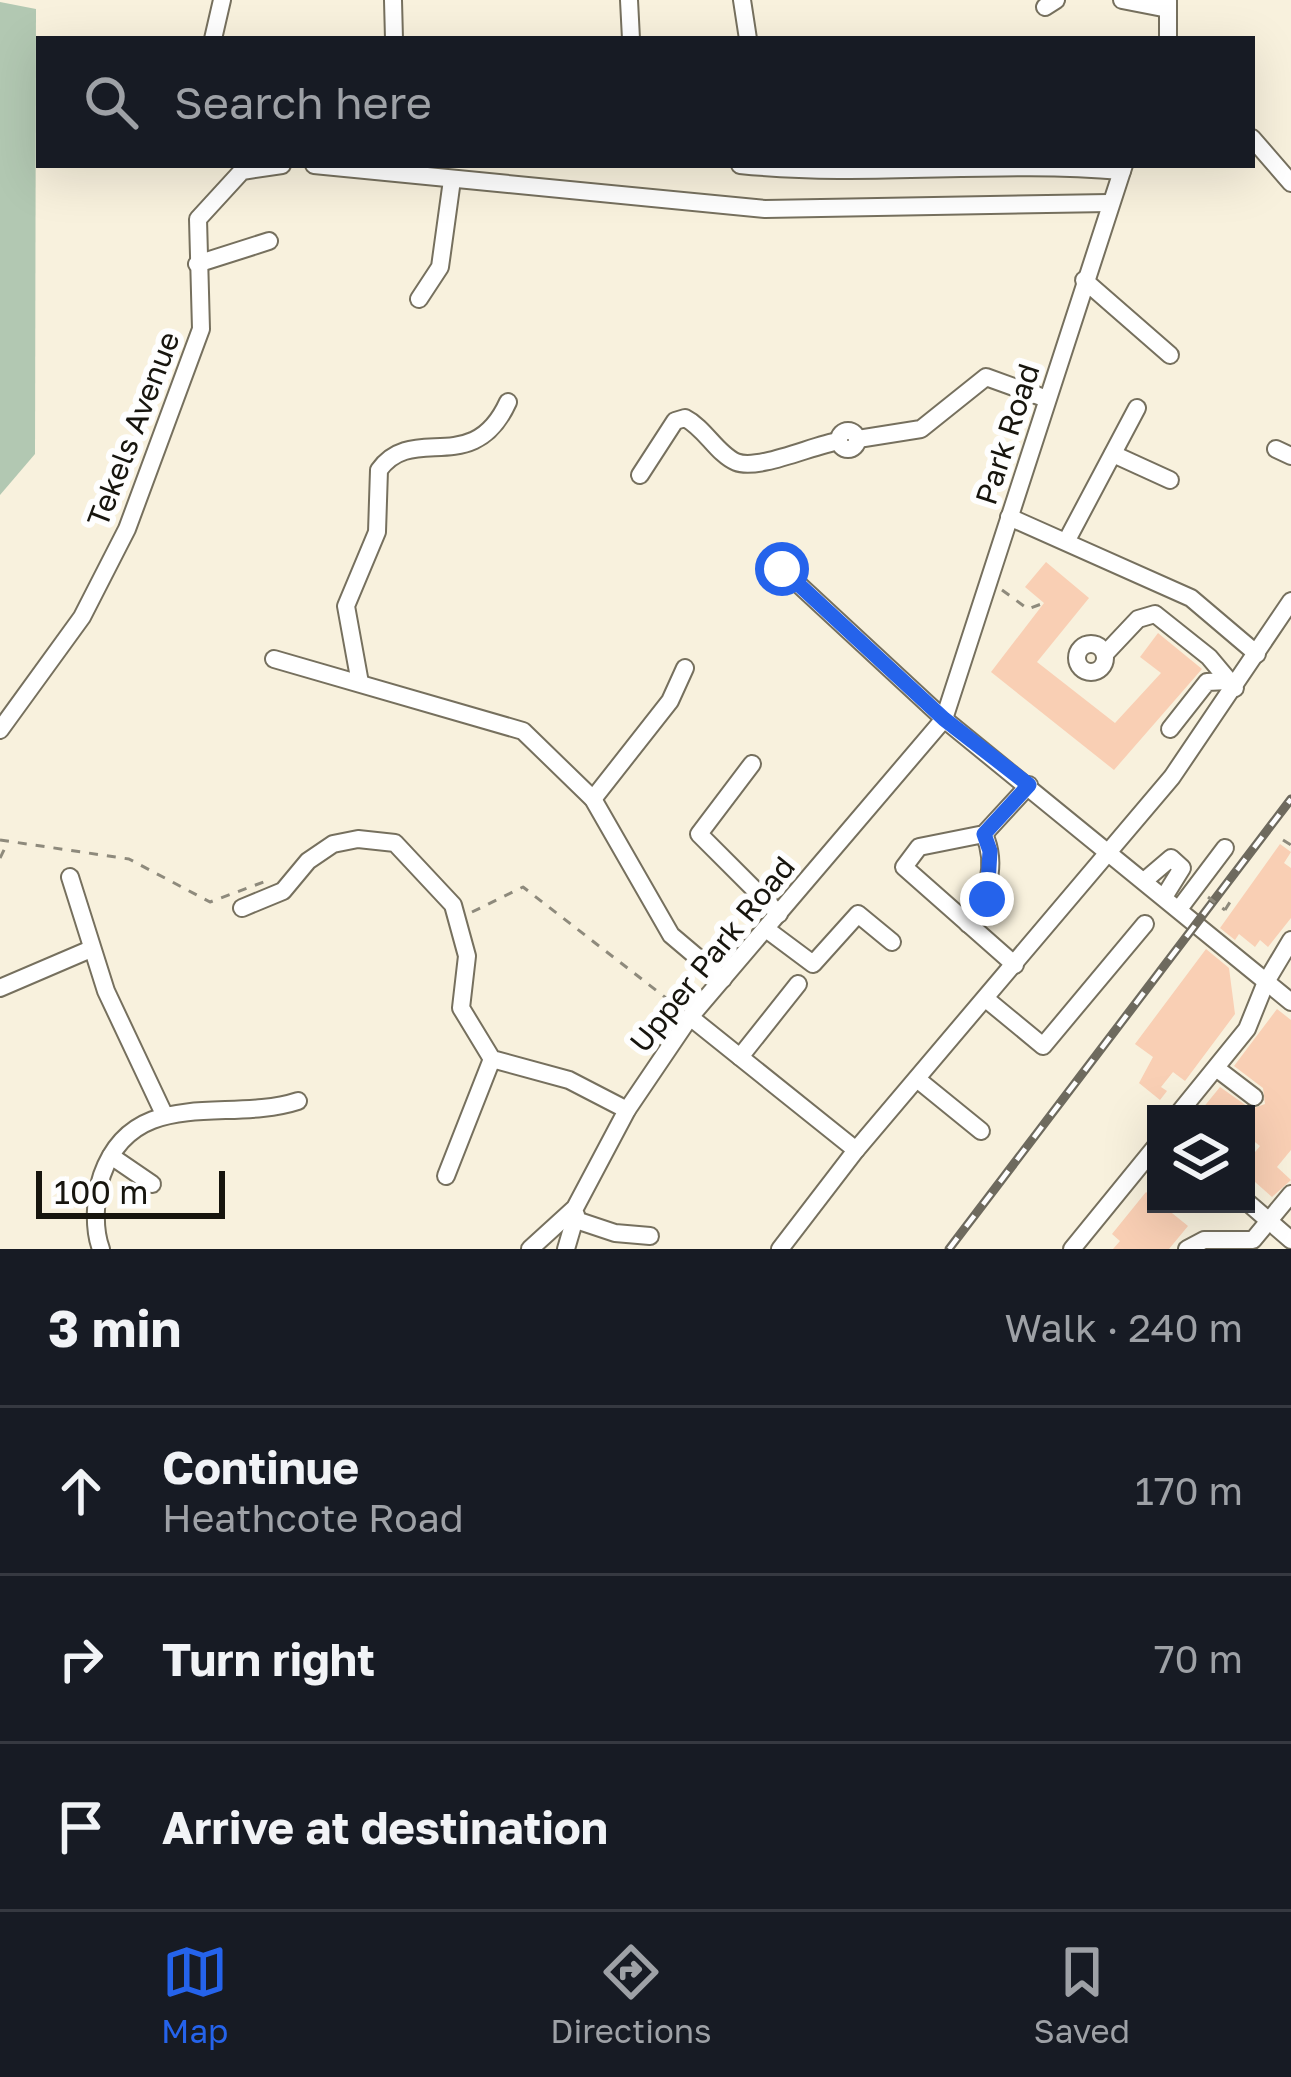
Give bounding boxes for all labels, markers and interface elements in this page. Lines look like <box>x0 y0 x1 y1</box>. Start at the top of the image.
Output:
search box <box>36 36 1255 168</box>
icon: search <box>78 69 144 135</box>
text: Search here <box>174 75 432 129</box>
street label: Tekels Avenue <box>79 326 187 532</box>
street label: Park Road <box>967 359 1047 509</box>
route start <box>755 542 809 596</box>
street label: Upper Park Road <box>622 849 802 1059</box>
route end <box>960 872 1014 926</box>
map controls <box>1147 1105 1255 1213</box>
button: layers <box>1147 1105 1255 1213</box>
scale bar <box>36 1165 225 1218</box>
text: 100 m <box>54 1172 148 1211</box>
text: 3 min <box>48 1297 181 1358</box>
text: Walk · 240 m <box>1005 1304 1243 1351</box>
text: Continue <box>162 1440 359 1494</box>
icon: ahead <box>48 1458 114 1524</box>
text: 170 m <box>1135 1467 1243 1514</box>
text: Heathcote Road <box>162 1494 464 1541</box>
icon: right <box>48 1626 114 1692</box>
text: Turn right <box>162 1632 375 1686</box>
text: 70 m <box>1154 1635 1243 1682</box>
icon: arrive <box>48 1794 114 1860</box>
text: Arrive at destination <box>162 1800 608 1854</box>
tab: Map <box>161 1939 228 2050</box>
tab: Directions <box>550 1939 712 2050</box>
tab: Saved <box>1034 1939 1130 2050</box>

